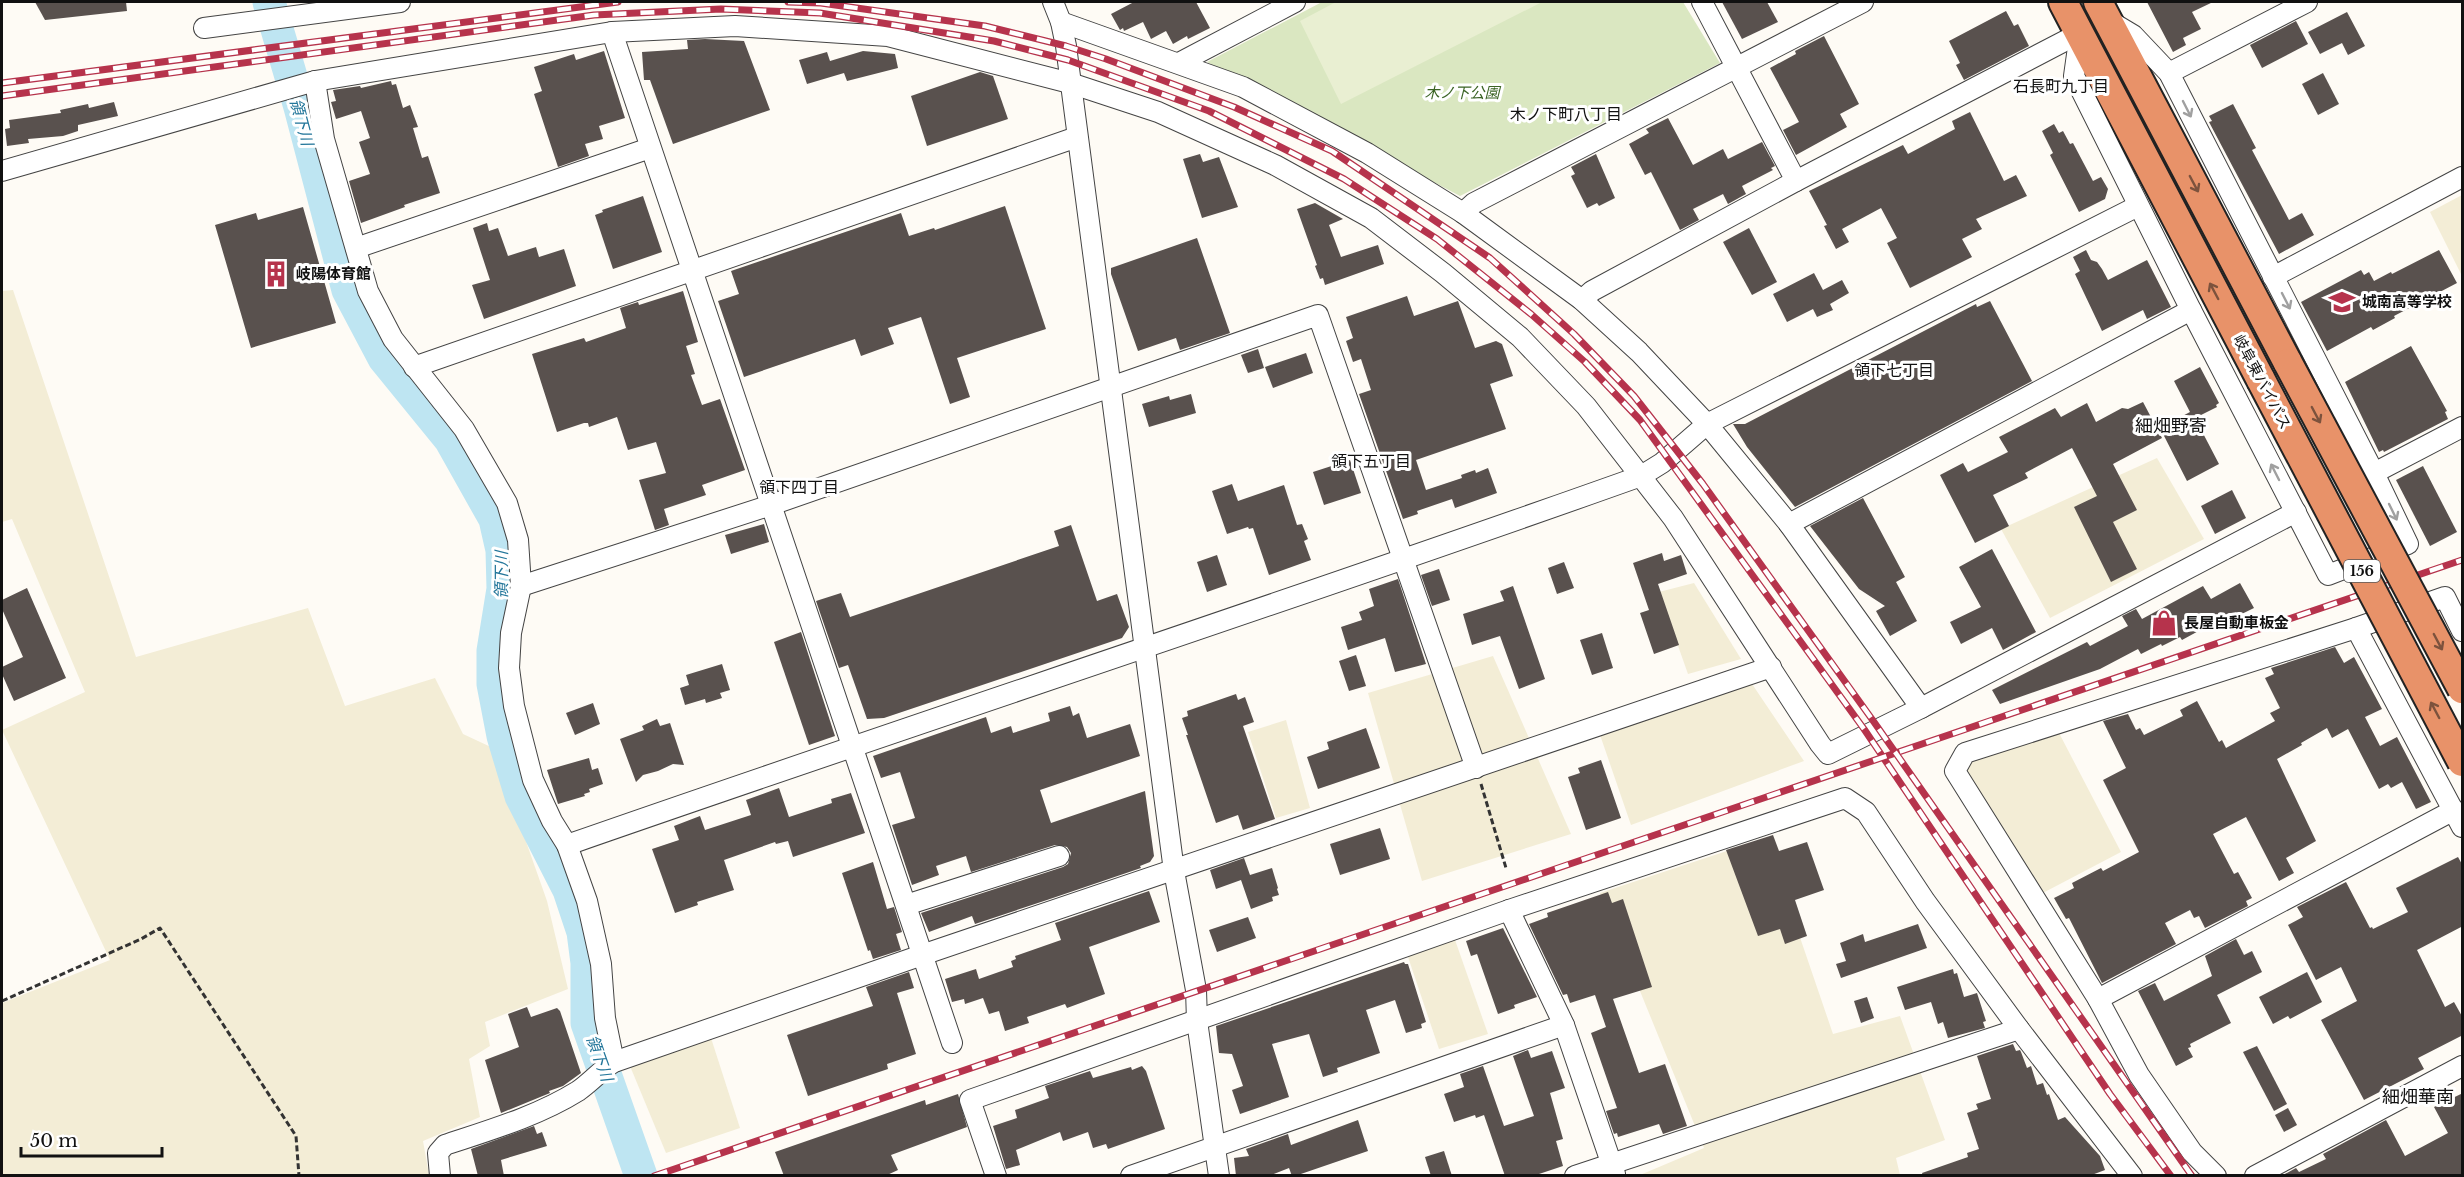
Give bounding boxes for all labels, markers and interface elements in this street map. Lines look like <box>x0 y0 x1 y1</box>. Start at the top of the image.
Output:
district label: 石長町九丁目 <box>2013 76 2109 96</box>
park label: 木ノ下公園 <box>1424 83 1501 102</box>
water label: 領下川 <box>286 96 318 150</box>
one-way arrow <box>2182 100 2194 118</box>
district label: 木ノ下町八丁目 <box>1510 104 1622 124</box>
one-way arrow <box>2189 174 2200 192</box>
building icon: 岐陽体育館 <box>261 259 291 289</box>
place label: 岐陽体育館 <box>296 264 371 283</box>
one-way arrow <box>2208 282 2219 300</box>
school or university icon: 城南高等学校 <box>2327 287 2357 317</box>
one-way arrow <box>2280 292 2292 310</box>
place label: 城南高等学校 <box>2362 292 2452 311</box>
street label: 岐阜東バイパス <box>2229 331 2295 432</box>
district label: 領下七丁目 <box>1854 360 1934 380</box>
one-way arrow <box>2310 406 2322 423</box>
district label: 細畑野寄 <box>2135 415 2207 437</box>
district label: 領下五丁目 <box>1331 451 1411 471</box>
one-way arrow <box>2269 464 2281 481</box>
district label: 領下四丁目 <box>759 477 839 497</box>
one-way arrow <box>2388 503 2400 521</box>
water label: 領下川 <box>491 549 511 599</box>
road number: 156 <box>2344 560 2380 582</box>
shop icon: 長屋自動車板金 <box>2149 608 2179 638</box>
place label: 長屋自動車板金 <box>2184 613 2289 632</box>
one-way arrow <box>2433 633 2444 651</box>
one-way arrow <box>2429 702 2440 720</box>
water label: 領下川 <box>582 1032 618 1086</box>
district label: 細畑華南 <box>2382 1086 2454 1108</box>
scale bar <box>21 1120 162 1158</box>
text: 50 m <box>30 1130 78 1152</box>

